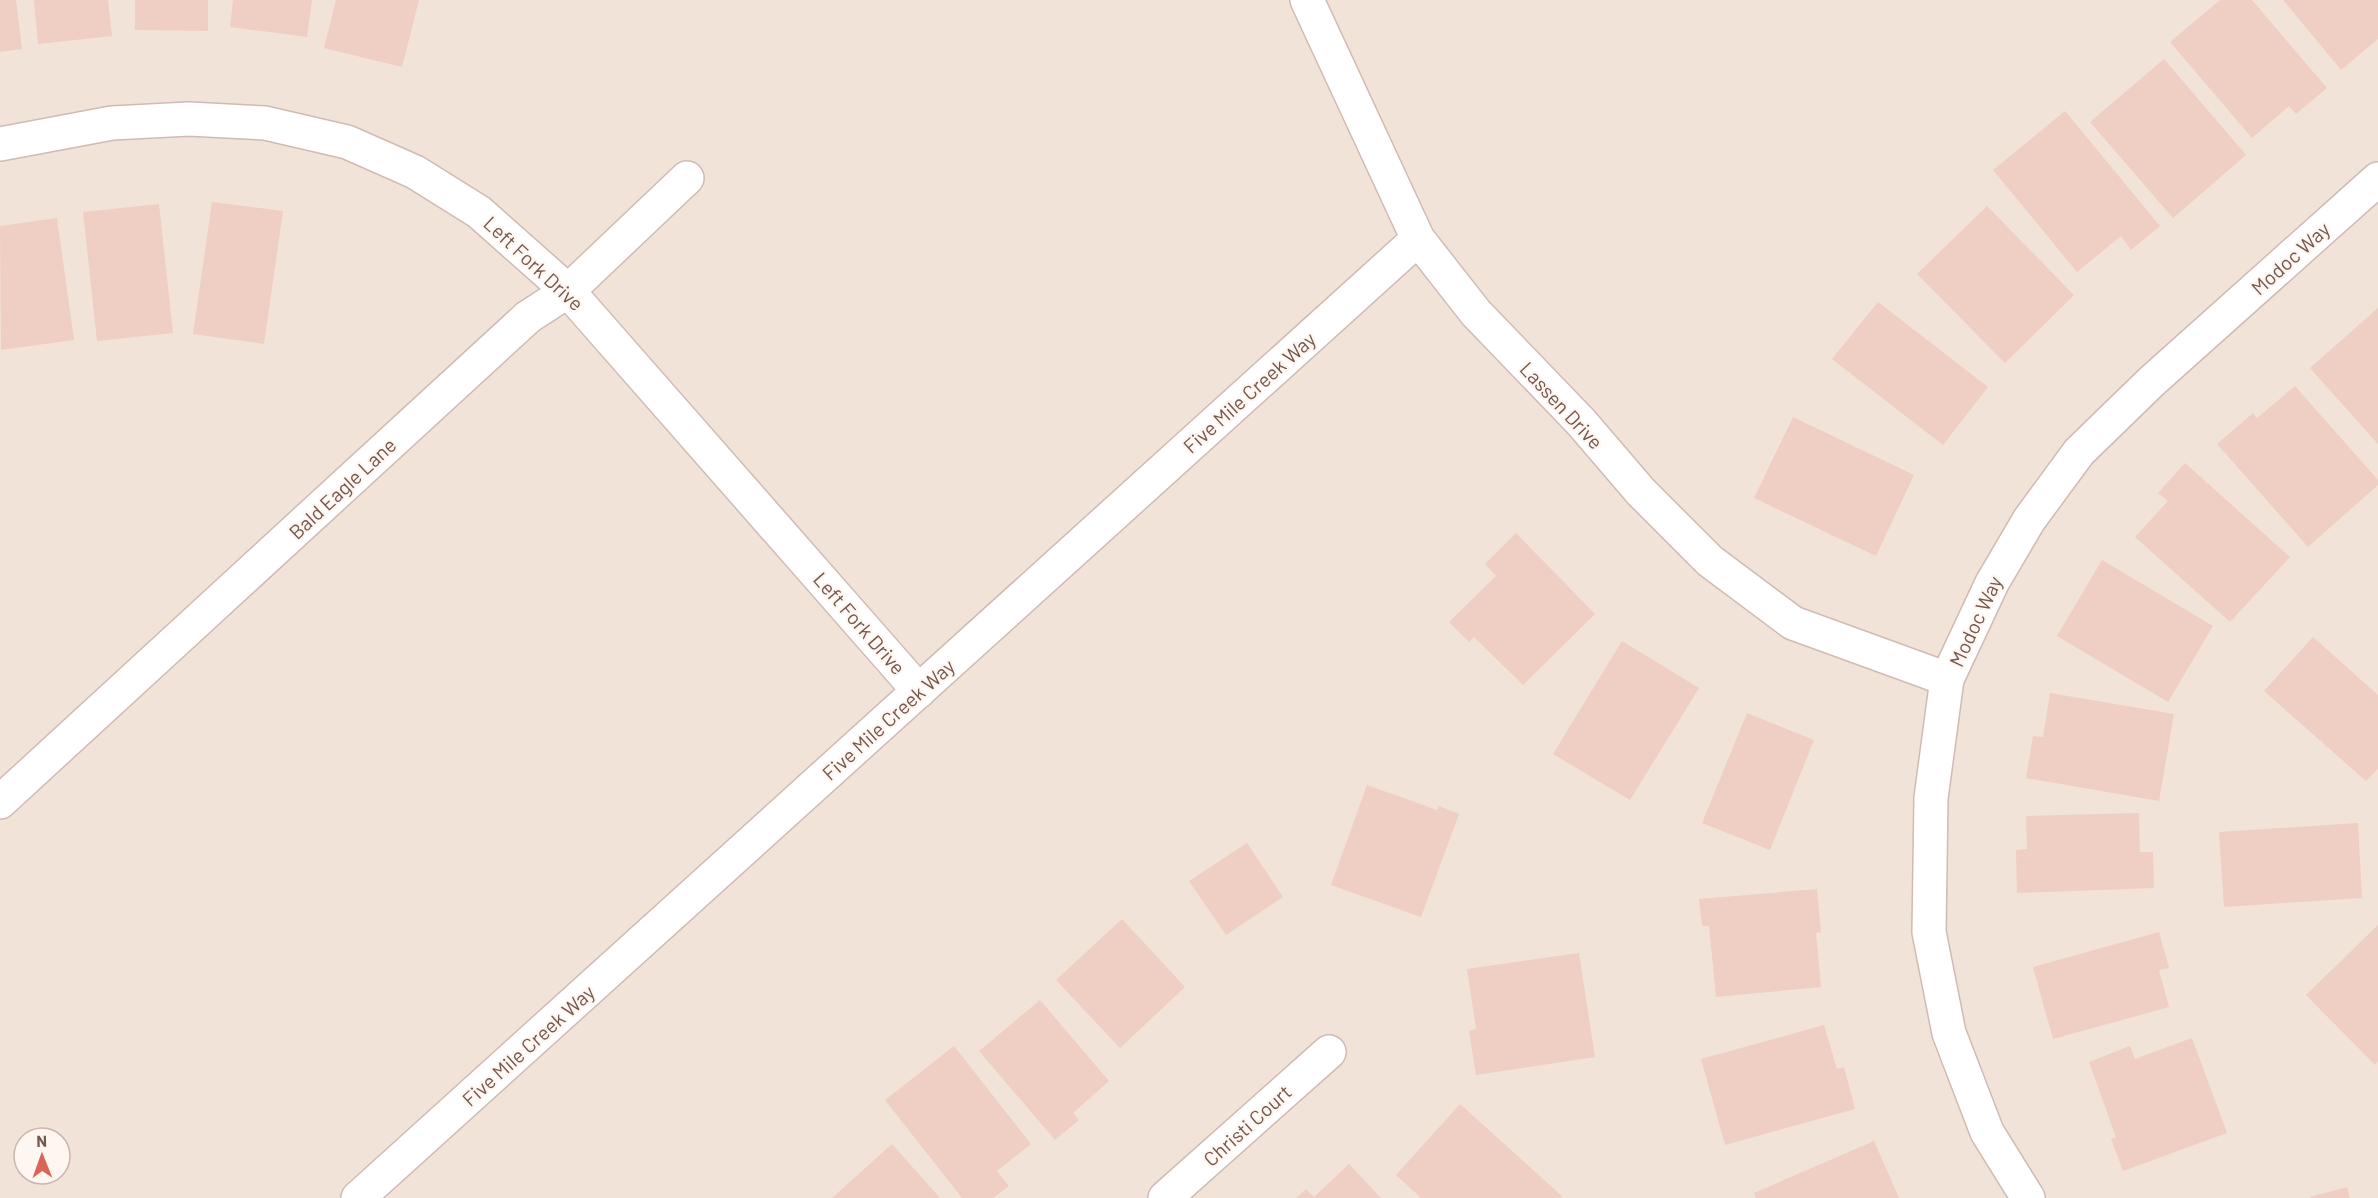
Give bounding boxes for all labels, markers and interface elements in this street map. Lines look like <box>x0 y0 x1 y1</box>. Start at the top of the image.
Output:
street label: Left Fork Drive <box>479 211 589 315</box>
street label: Modoc Way <box>2246 217 2334 299</box>
street label: Five Mile Creek Way <box>1178 326 1320 458</box>
street label: Lassen Drive <box>1516 356 1608 454</box>
street label: Bald Eagle Lane <box>284 432 400 544</box>
street label: Left Fork Drive <box>809 567 911 679</box>
street label: Modoc Way <box>1944 572 2006 670</box>
street label: Five Mile Creek Way <box>817 653 959 785</box>
street label: Five Mile Creek Way <box>457 979 599 1111</box>
street label: Christi Court <box>1198 1079 1296 1171</box>
north arrow <box>12 1126 72 1186</box>
text: N <box>36 1131 47 1150</box>

